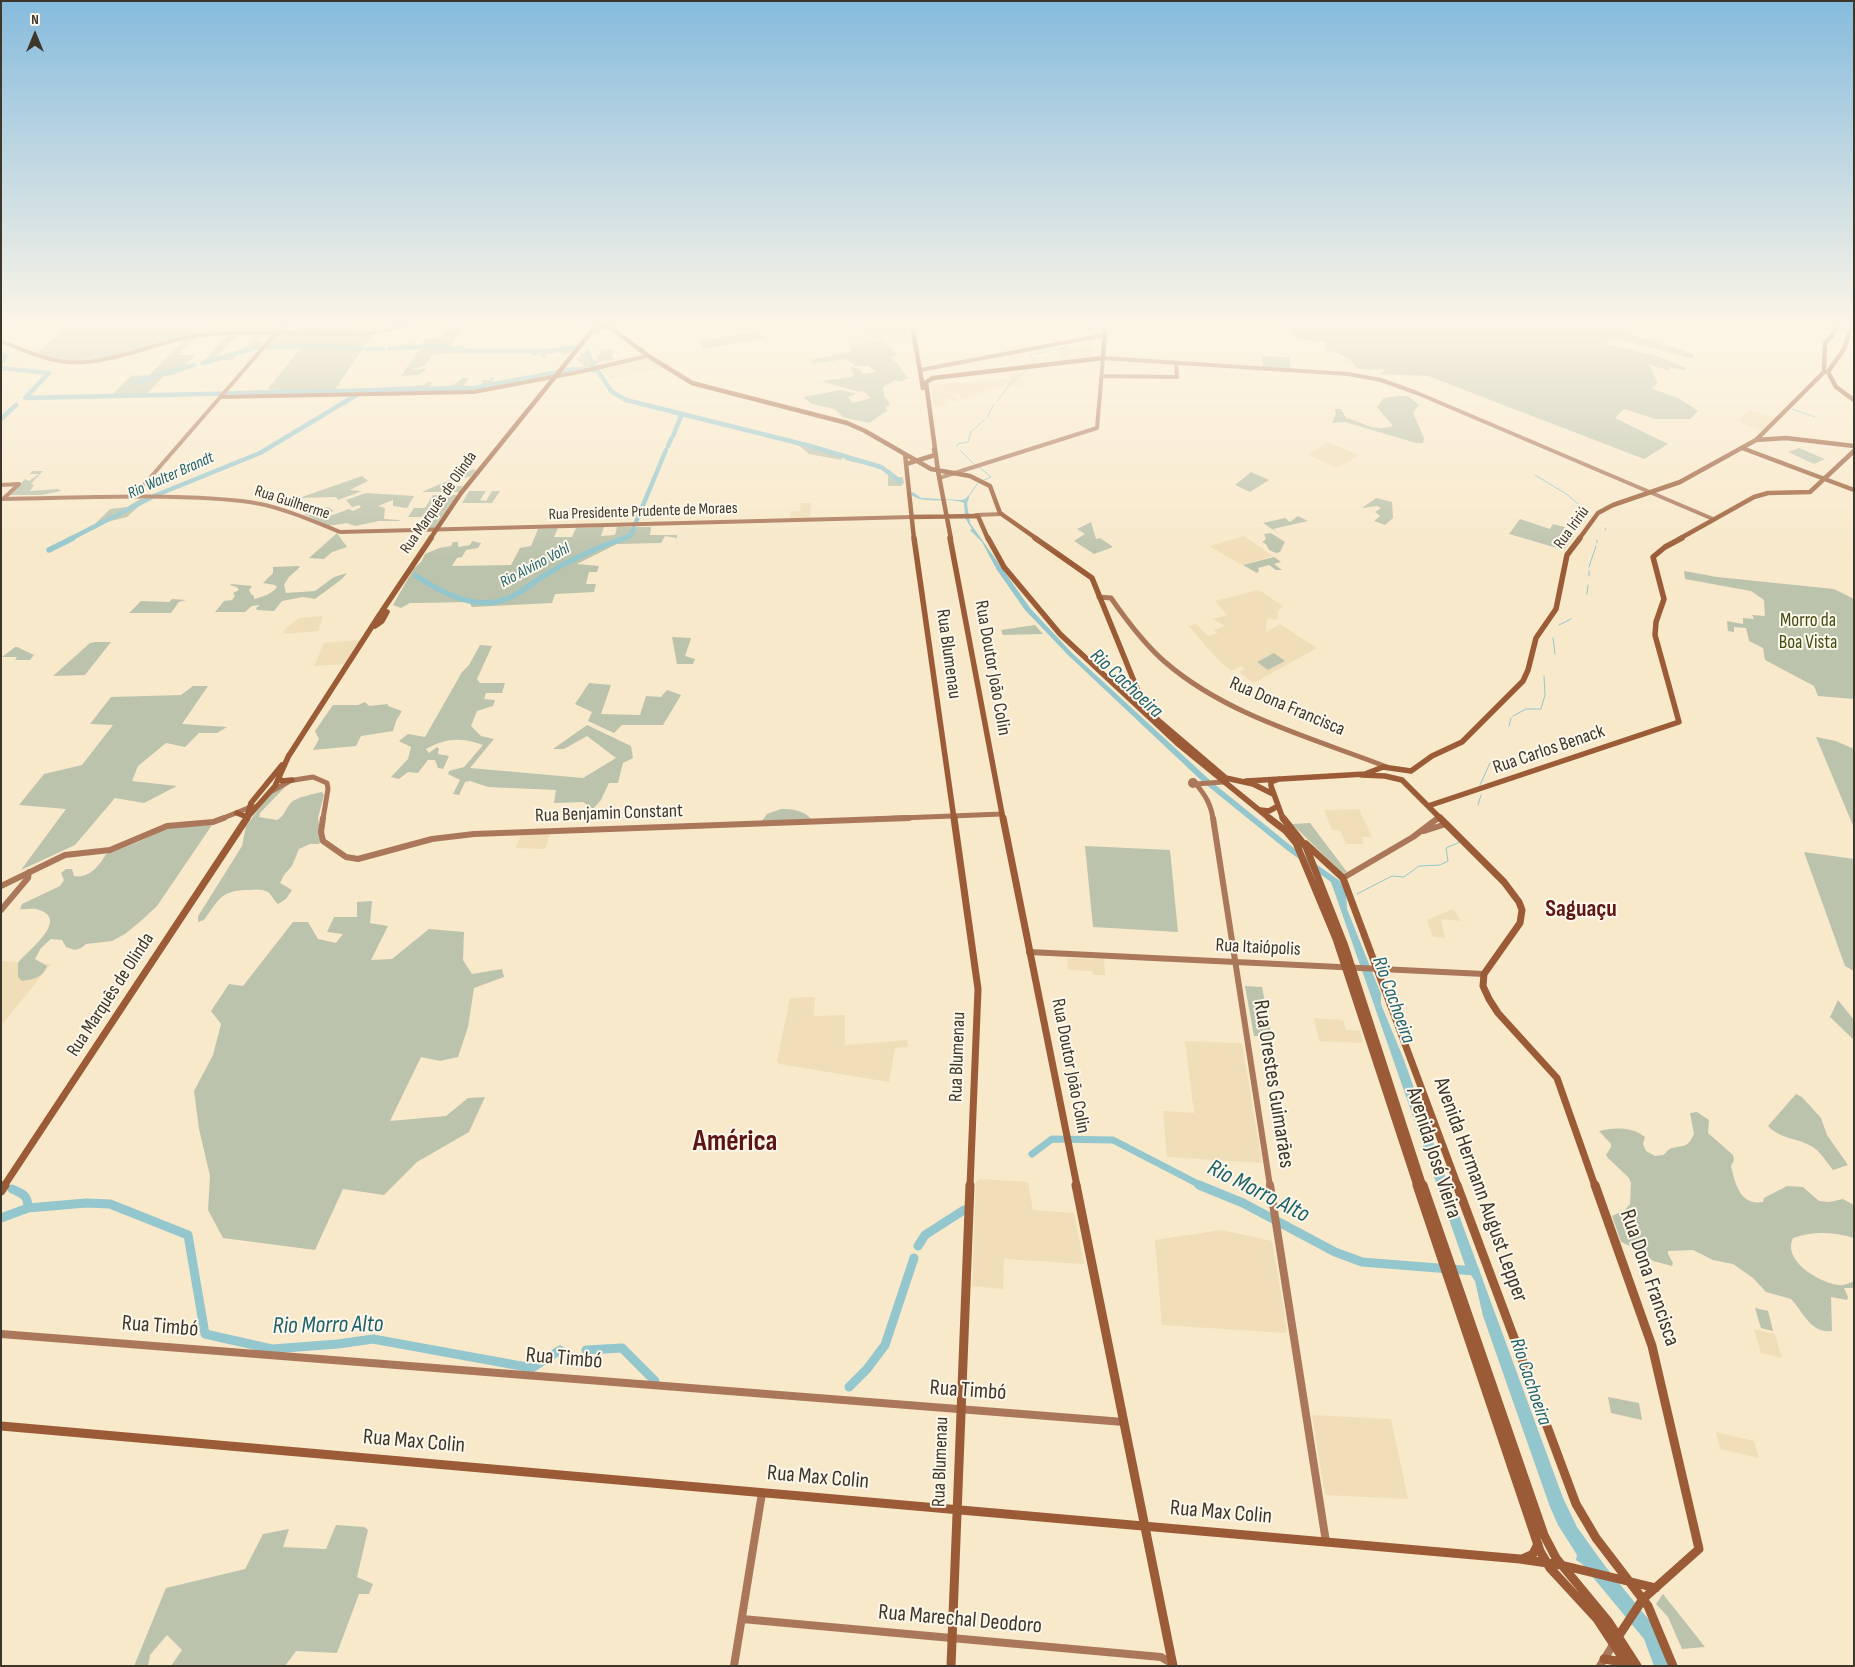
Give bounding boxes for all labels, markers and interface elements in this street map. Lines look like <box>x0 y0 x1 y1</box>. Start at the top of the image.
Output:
north arrow <box>10 10 60 60</box>
text: N <box>31 11 39 28</box>
water label: Rio Walter Brandt <box>125 448 217 504</box>
street label: Rua Marquês de Olinda <box>397 448 481 558</box>
street label: Rua Guilherme <box>252 482 332 524</box>
street label: Rua Presidente Prudente de Moraes <box>548 499 738 525</box>
street label: Rua Iririú <box>1550 503 1594 553</box>
water label: Rio Alvino Vohl <box>497 540 573 592</box>
street label: Rua Doutor João Colin <box>969 599 1015 737</box>
street label: Rua Blumenau <box>930 608 966 700</box>
park label: Morro da Boa Vista <box>1779 610 1837 654</box>
water label: Rio Cachoeira <box>1085 644 1167 724</box>
street label: Rua Dona Francisca <box>1226 672 1348 742</box>
street label: Rua Carlos Benack <box>1490 720 1608 780</box>
street label: Rua Benjamin Constant <box>535 800 683 828</box>
district label: Saguaçu <box>1545 896 1617 924</box>
street label: Rua Marquês de Olinda <box>63 929 159 1061</box>
street label: Rua Itaiópolis <box>1215 934 1301 962</box>
water label: Rio Cachoeira <box>1366 953 1420 1047</box>
street label: Rua Doutor João Colin <box>1046 997 1094 1135</box>
street label: Rua Orestes Guimarães <box>1247 998 1299 1170</box>
street label: Rua Blumenau <box>945 1012 971 1102</box>
street label: Avenida Hermann August Lepper <box>1427 1074 1533 1306</box>
street label: Avenida José Vieira <box>1399 1084 1467 1222</box>
district label: América <box>693 1126 777 1160</box>
water label: Rio Morro Alto <box>1202 1154 1314 1230</box>
street label: Rua Dona Francisca <box>1613 1206 1685 1350</box>
street label: Rua Timbó <box>121 1311 199 1343</box>
water label: Rio Morro Alto <box>272 1311 384 1341</box>
water label: Rio Cachoeira <box>1504 1335 1556 1429</box>
street label: Rua Timbó <box>525 1343 603 1375</box>
street label: Rua Timbó <box>929 1375 1007 1407</box>
street label: Rua Blumenau <box>928 1417 954 1507</box>
street label: Rua Max Colin <box>362 1424 466 1460</box>
street label: Rua Max Colin <box>766 1460 870 1496</box>
street label: Rua Max Colin <box>1169 1495 1273 1531</box>
street label: Rua Marechal Deodoro <box>877 1600 1043 1640</box>

